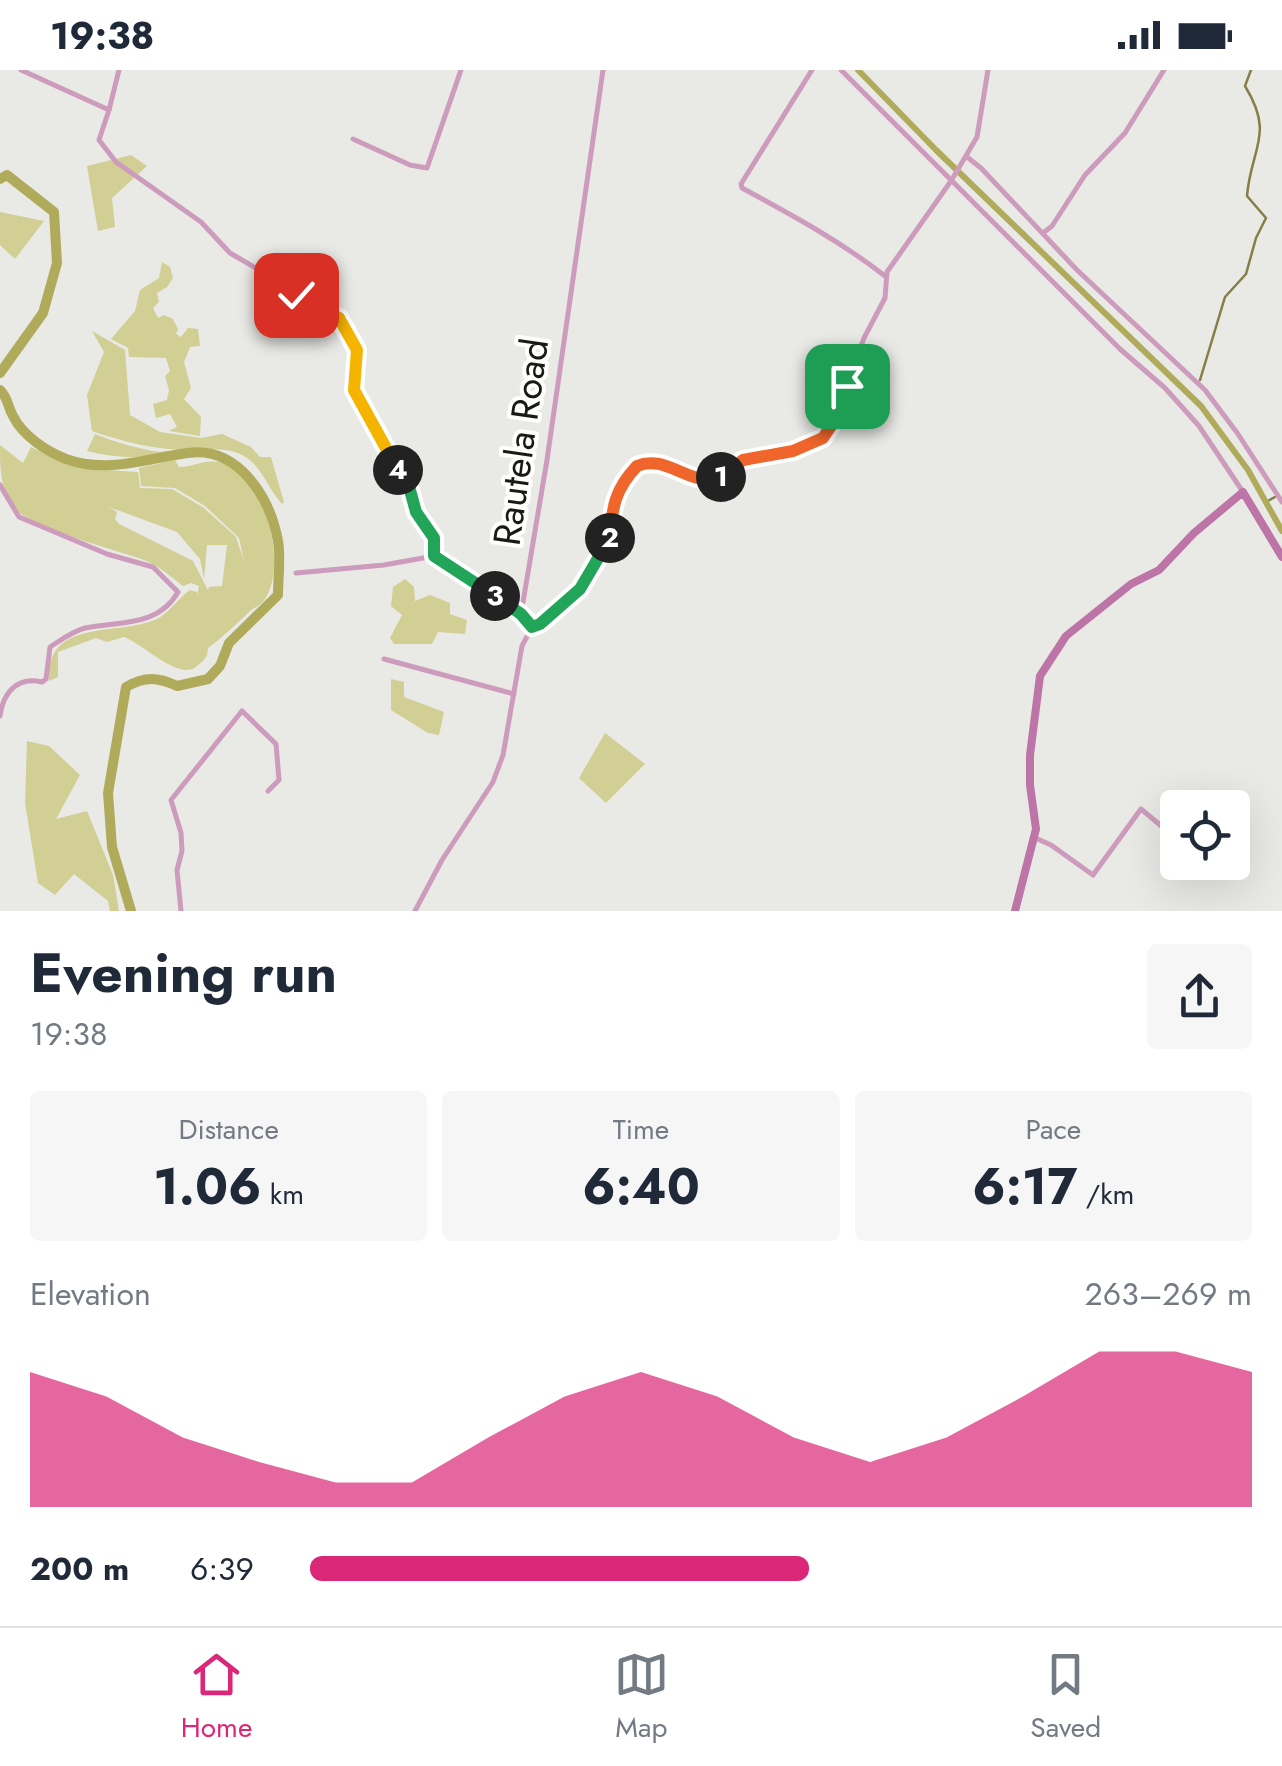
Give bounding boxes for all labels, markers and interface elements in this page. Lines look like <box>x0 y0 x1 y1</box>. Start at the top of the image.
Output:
text: 19:38 <box>50 8 154 63</box>
pin <box>254 253 339 338</box>
icon: check <box>269 268 324 323</box>
street label: Rautela Road <box>479 335 562 549</box>
pin <box>805 344 890 429</box>
icon: arrive <box>820 359 875 414</box>
pin: 4 <box>373 445 423 495</box>
text: 4 <box>388 449 408 490</box>
pin: 1 <box>696 452 746 502</box>
text: 1 <box>714 456 728 497</box>
pin: 2 <box>585 513 635 563</box>
text: 2 <box>601 517 619 558</box>
pin: 3 <box>470 571 520 621</box>
text: 3 <box>486 575 504 616</box>
map controls <box>1160 790 1250 880</box>
button: locate <box>1160 790 1250 880</box>
text: Evening run <box>30 933 337 1013</box>
button: share <box>1147 944 1252 1049</box>
text: 19:38 <box>30 1011 107 1057</box>
text: Distance <box>179 1109 279 1150</box>
text: Time <box>613 1109 669 1150</box>
text: Pace <box>1025 1109 1081 1150</box>
text: 1.06 <box>153 1150 261 1223</box>
text: 6:40 <box>582 1150 700 1223</box>
text: 6:17 <box>972 1150 1077 1223</box>
text: km <box>261 1174 304 1215</box>
text: /km <box>1077 1174 1134 1215</box>
text: Elevation <box>30 1271 151 1317</box>
text: 263–269 m <box>1085 1271 1252 1317</box>
text: 200 m <box>30 1546 129 1592</box>
text: 6:39 <box>190 1546 254 1592</box>
tab: Home <box>181 1647 252 1748</box>
tab: Map <box>614 1647 669 1748</box>
tab: Saved <box>1030 1647 1101 1748</box>

